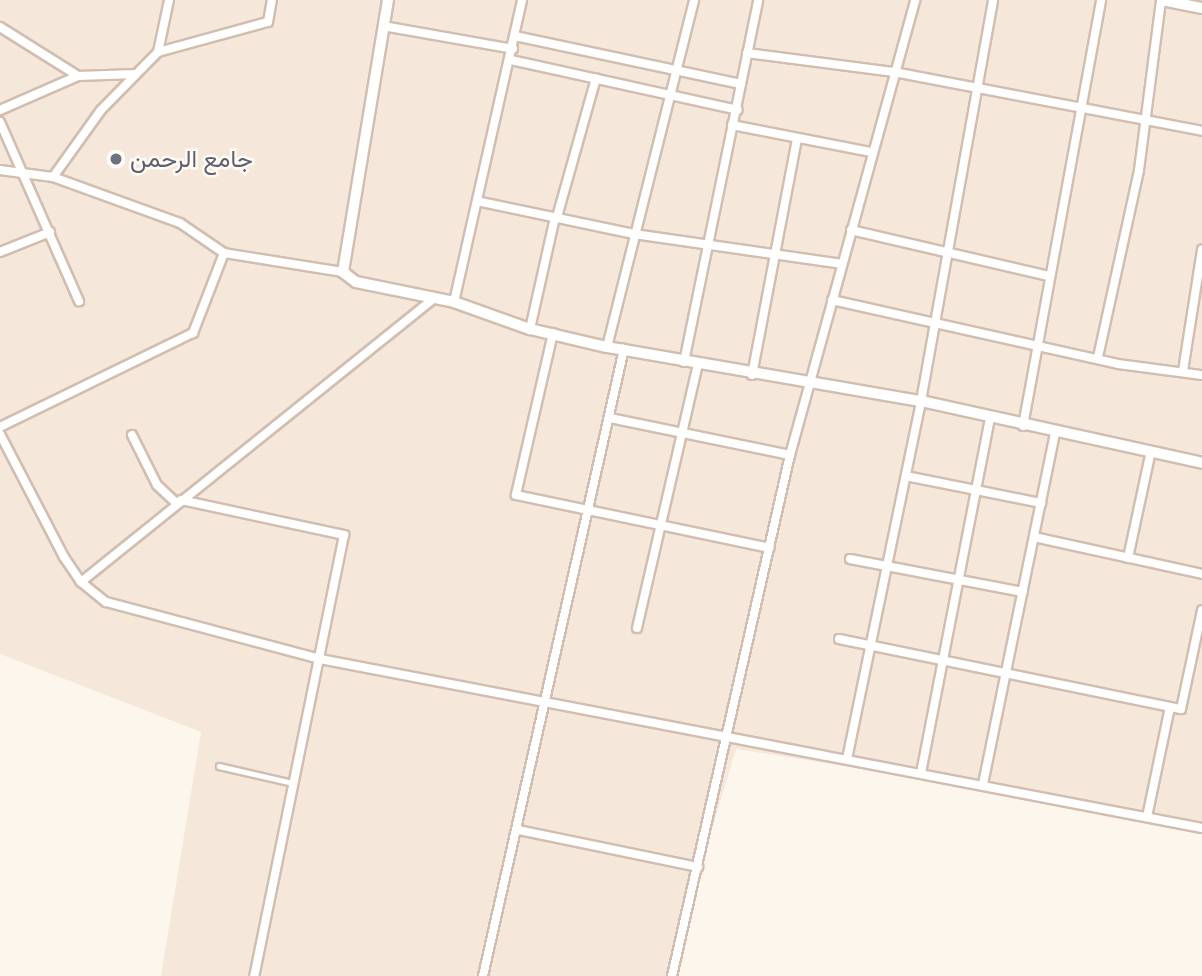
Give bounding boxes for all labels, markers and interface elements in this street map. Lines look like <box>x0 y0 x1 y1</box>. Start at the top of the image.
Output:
place label: جامع الرحمن <box>130 145 253 173</box>
marker: جامع الرحمن <box>108 151 124 167</box>

